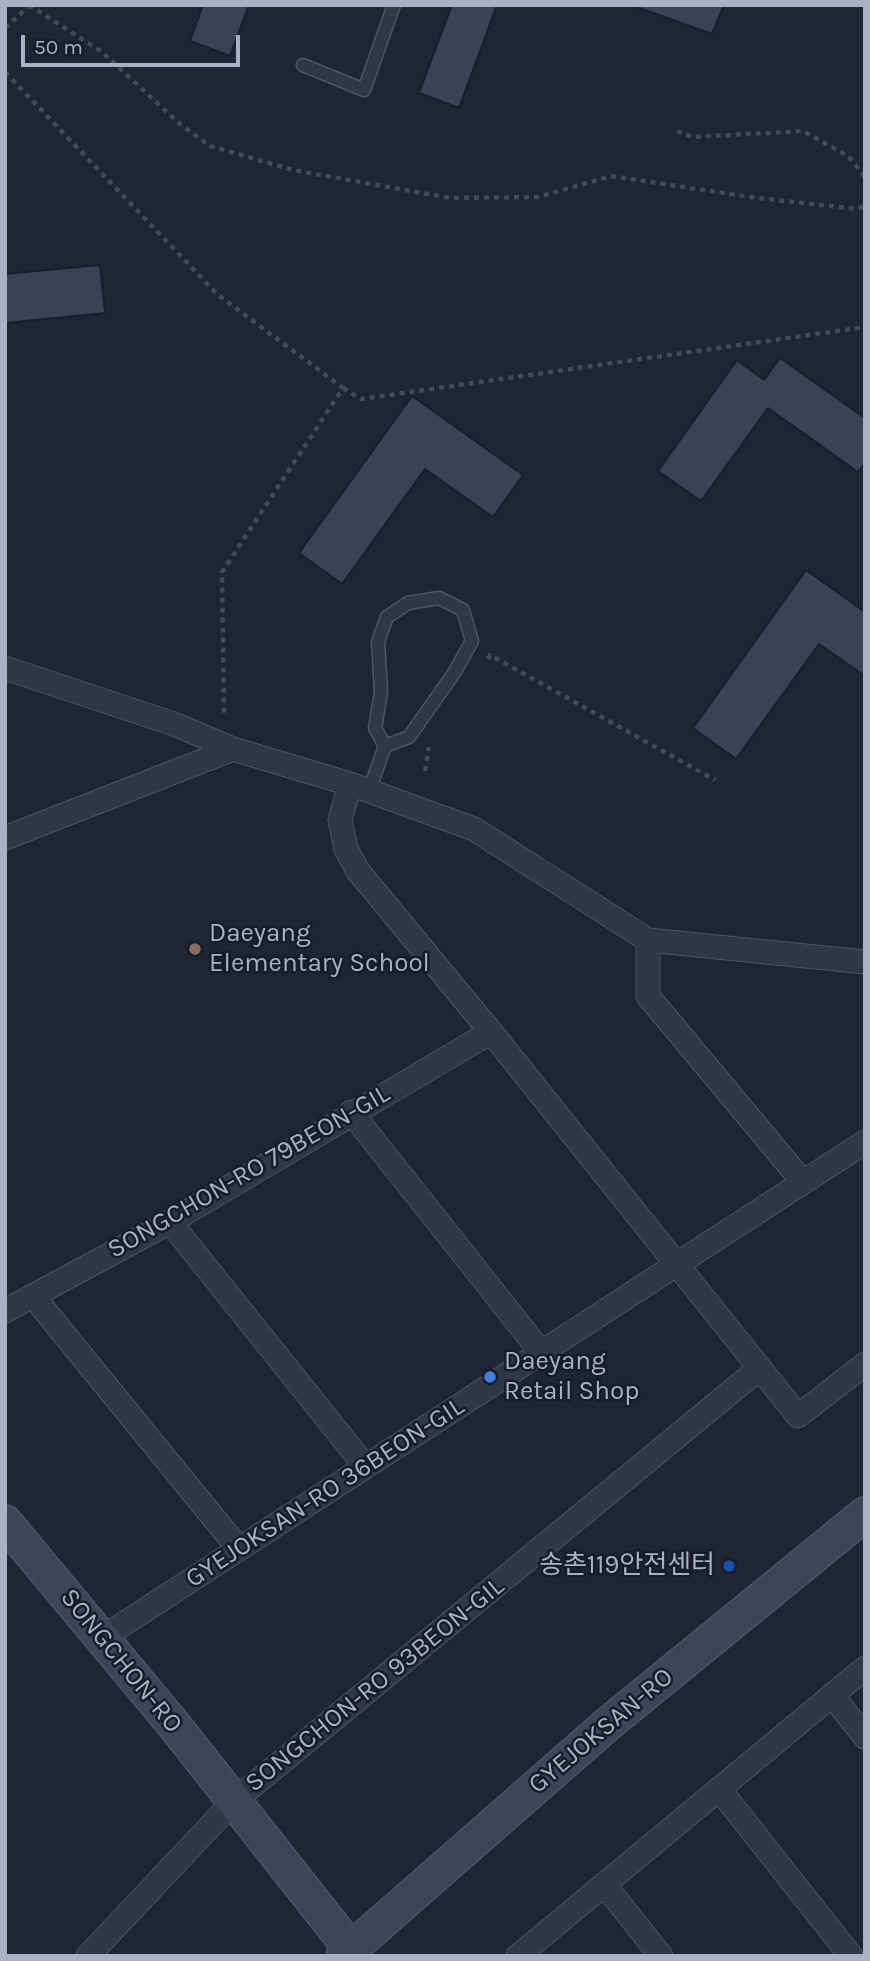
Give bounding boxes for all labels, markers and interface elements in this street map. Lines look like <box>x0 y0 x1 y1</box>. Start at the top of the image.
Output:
scale bar <box>24 21 243 65</box>
text: 50 m <box>34 35 83 59</box>
place label: Daeyang Elementary School <box>209 918 430 979</box>
marker: Daeyang Elementary School <box>187 941 203 957</box>
street label: SONGCHON-RO 79BEON-GIL <box>102 1078 396 1266</box>
place label: Daeyang Retail Shop <box>504 1346 639 1408</box>
marker: Daeyang Retail Shop <box>482 1369 498 1385</box>
street label: GYEJOKSAN-RO 36BEON-GIL <box>180 1391 470 1595</box>
place label: 송촌119안전센터 <box>539 1550 715 1582</box>
marker: 송촌119안전센터 <box>721 1558 737 1574</box>
street label: SONGCHON-RO 93BEON-GIL <box>239 1571 511 1799</box>
street label: SONGCHON-RO <box>53 1583 189 1739</box>
street label: GYEJOKSAN-RO <box>522 1662 680 1800</box>

